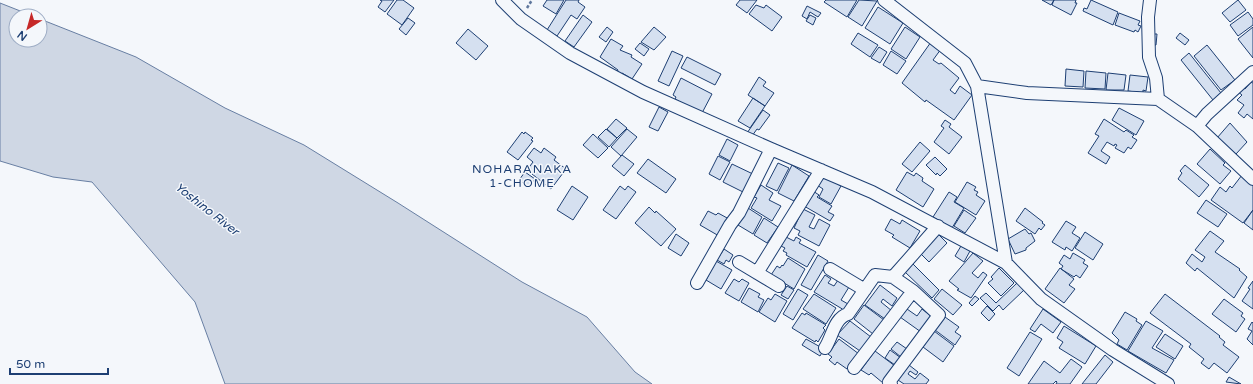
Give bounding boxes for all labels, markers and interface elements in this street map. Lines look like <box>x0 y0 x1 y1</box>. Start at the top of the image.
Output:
north arrow <box>8 8 48 48</box>
text: N <box>15 28 30 43</box>
district label: NOHARANAKA 1-CHOME <box>472 162 572 190</box>
water label: Yoshino River <box>172 180 243 239</box>
scale bar <box>10 350 108 376</box>
text: 50 m <box>16 357 45 371</box>

